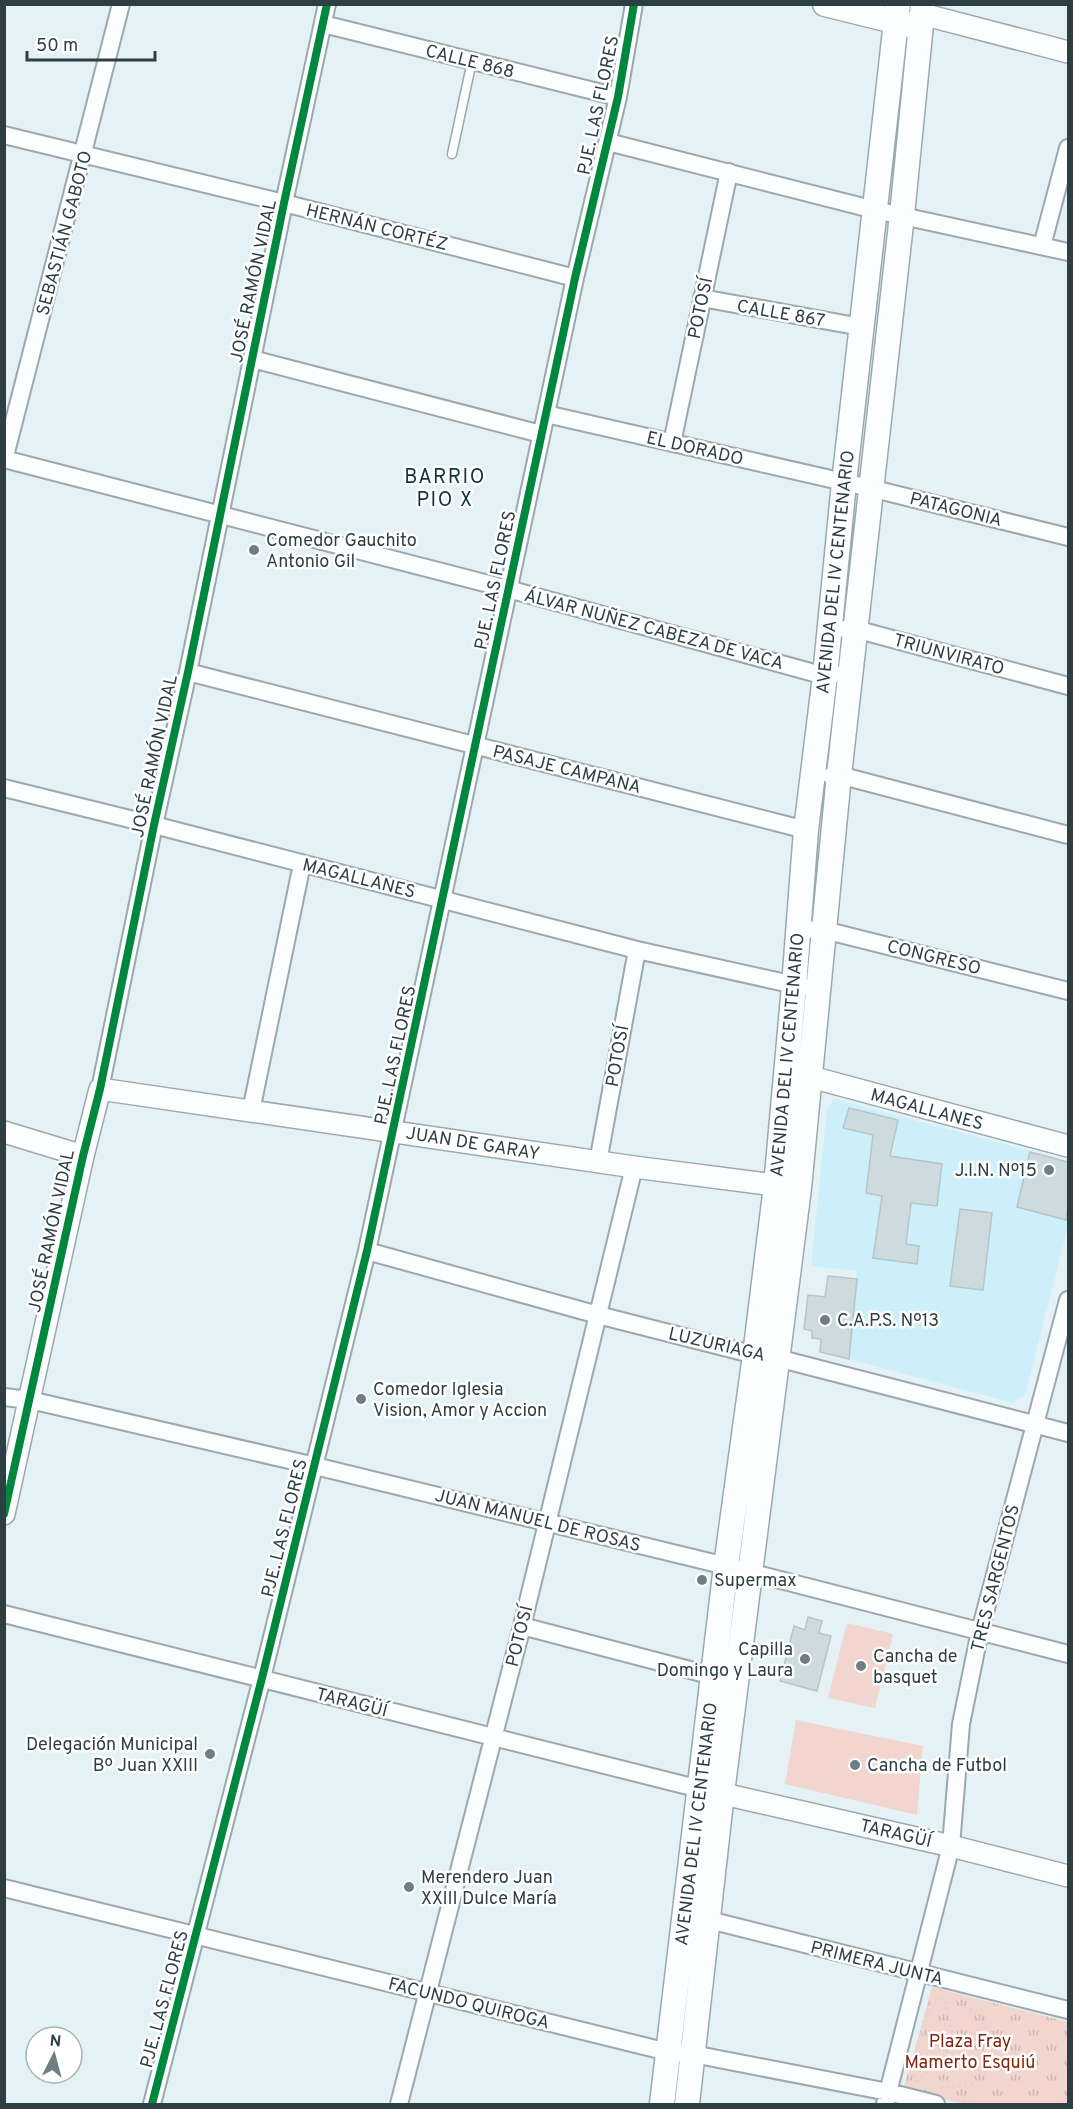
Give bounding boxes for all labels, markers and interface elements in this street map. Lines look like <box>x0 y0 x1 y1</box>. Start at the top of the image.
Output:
scale bar <box>27 24 154 62</box>
street label: PJE. LAS FLORES <box>573 34 625 177</box>
text: 50 m <box>36 35 78 58</box>
street label: CALLE 868 <box>423 40 517 85</box>
street label: SEBASTIÁN GABOTO <box>30 148 99 318</box>
street label: JOSÉ RAMÓN VIDAL <box>224 197 283 365</box>
street label: HERNÁN CORTÉZ <box>303 198 450 257</box>
street label: POTOSÍ <box>682 273 720 341</box>
street label: CALLE 867 <box>735 295 827 334</box>
street label: EL DORADO <box>644 427 745 472</box>
street label: AVENIDA DEL IV CENTENARIO <box>812 449 861 695</box>
district label: BARRIO PIO X <box>404 465 486 514</box>
street label: PATAGONIA <box>907 488 1004 533</box>
street label: PJE. LAS FLORES <box>470 509 522 652</box>
place label: Comedor Gauchito Antonio Gil <box>266 530 417 574</box>
marker: Comedor Gauchito Antonio Gil <box>247 543 261 557</box>
street label: ÁLVAR NUÑEZ CABEZA DE VACA <box>521 583 786 676</box>
street label: TRIUNVIRATO <box>891 630 1007 681</box>
street label: JOSÉ RAMÓN VIDAL <box>125 672 184 840</box>
street label: PASAJE CAMPANA <box>490 741 643 800</box>
street label: MAGALLANES <box>300 854 418 905</box>
street label: AVENIDA DEL IV CENTENARIO <box>766 932 811 1178</box>
street label: CONGRESO <box>884 936 983 981</box>
street label: PJE. LAS FLORES <box>370 984 422 1127</box>
street label: POTOSÍ <box>600 1021 636 1089</box>
street label: MAGALLANES <box>868 1084 986 1137</box>
street label: JUAN DE GARAY <box>404 1123 541 1166</box>
street label: JOSÉ RAMÓN VIDAL <box>22 1147 81 1315</box>
place label: J.I.N. Nº15 <box>955 1160 1037 1183</box>
marker: J.I.N. Nº15 <box>1042 1163 1056 1177</box>
place label: C.A.P.S. Nº13 <box>837 1310 939 1333</box>
marker: C.A.P.S. Nº13 <box>818 1313 832 1327</box>
street label: LUZURIAGA <box>666 1323 767 1368</box>
place label: Comedor Iglesia Vision, Amor y Accion <box>373 1379 547 1423</box>
marker: Comedor Iglesia Vision, Amor y Accion <box>354 1392 368 1406</box>
street label: PJE. LAS FLORES <box>257 1457 314 1600</box>
street label: JUAN MANUEL DE ROSAS <box>432 1485 643 1558</box>
street label: TRES SARGENTOS <box>967 1502 1026 1655</box>
place label: Supermax <box>714 1570 797 1593</box>
marker: Supermax <box>695 1573 709 1587</box>
street label: POTOSÍ <box>500 1601 540 1669</box>
place label: Capilla Domingo y Laura <box>657 1639 793 1683</box>
place label: Cancha de basquet <box>873 1646 957 1690</box>
marker: Capilla Domingo y Laura <box>798 1652 812 1666</box>
marker: Cancha de basquet <box>854 1659 868 1673</box>
street label: TARAGÜÍ <box>313 1682 392 1724</box>
street label: AVENIDA DEL IV CENTENARIO <box>671 1701 724 1947</box>
place label: Delegación Municipal Bº Juan XXIII <box>26 1734 198 1778</box>
marker: Delegación Municipal Bº Juan XXIII <box>203 1747 217 1761</box>
place label: Cancha de Futbol <box>867 1755 1007 1778</box>
marker: Cancha de Futbol <box>848 1758 862 1772</box>
street label: TARAGÜÍ <box>857 1813 936 1854</box>
place label: Merendero Juan XXIII Dulce María <box>421 1867 557 1911</box>
marker: Merendero Juan XXIII Dulce María <box>402 1880 416 1894</box>
street label: PJE. LAS FLORES <box>136 1928 195 2071</box>
street label: PRIMERA JUNTA <box>808 1937 945 1992</box>
street label: FACUNDO QUIROGA <box>386 1973 552 2036</box>
north arrow <box>24 2025 84 2085</box>
park label: Plaza Fray Mamerto Esquiú <box>905 2031 1035 2075</box>
text: N <box>49 2032 62 2053</box>

